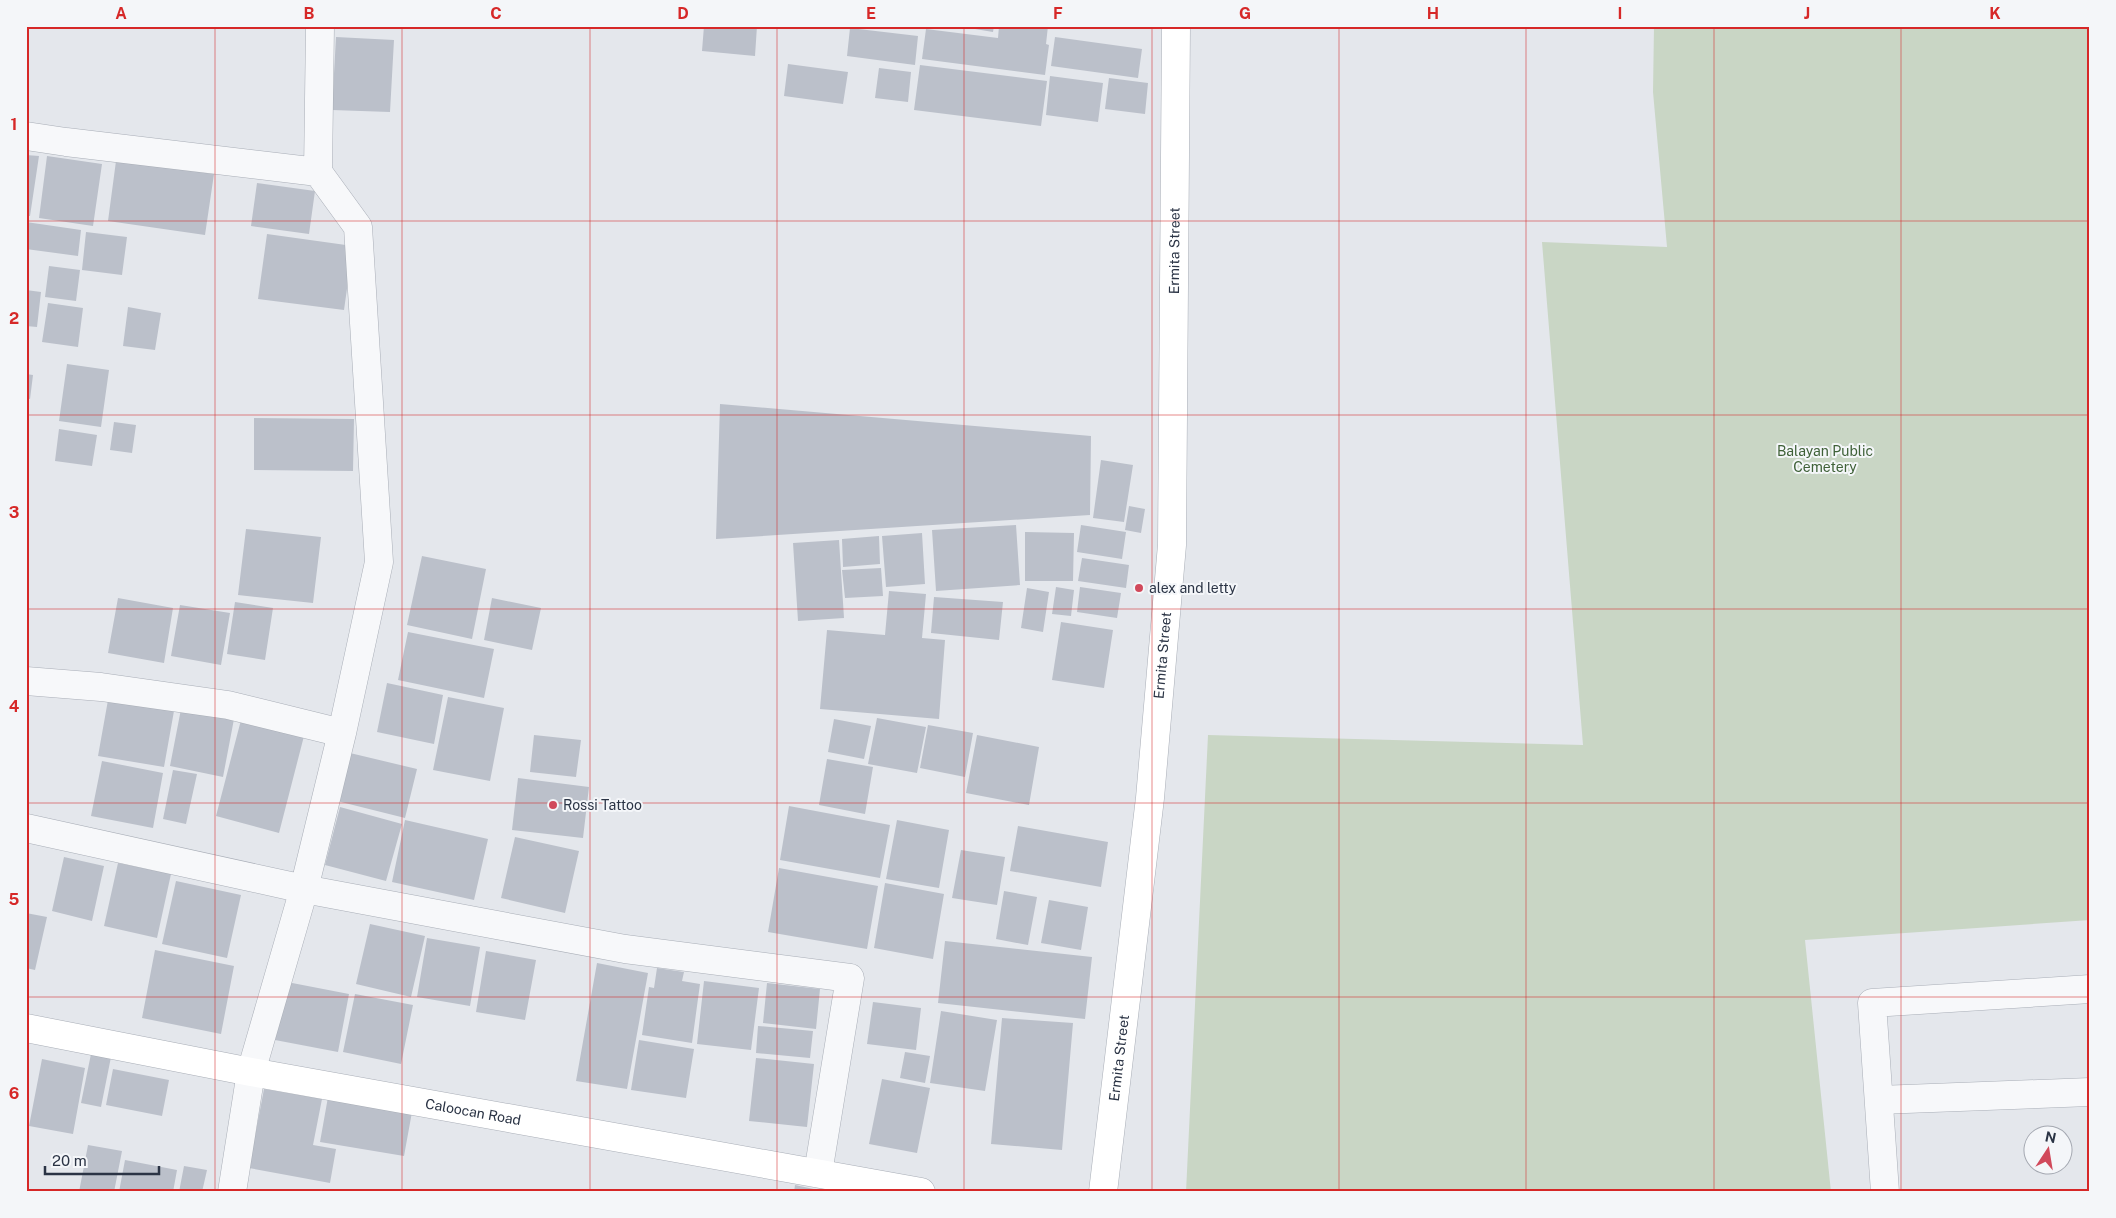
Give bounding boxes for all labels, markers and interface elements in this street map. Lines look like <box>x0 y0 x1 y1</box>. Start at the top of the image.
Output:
text: A <box>115 4 127 23</box>
text: B <box>304 4 315 23</box>
text: C <box>490 4 502 23</box>
text: D <box>677 4 689 23</box>
text: E <box>866 4 876 23</box>
text: F <box>1053 4 1063 23</box>
text: G <box>1239 4 1251 23</box>
text: H <box>1427 4 1439 23</box>
text: I <box>1618 4 1622 23</box>
text: J <box>1804 4 1810 23</box>
text: K <box>1989 4 2001 23</box>
text: 1 <box>11 115 17 134</box>
street label: Ermita Street <box>1166 207 1183 294</box>
text: 2 <box>9 309 19 328</box>
park label: Balayan Public Cemetery <box>1777 443 1873 475</box>
text: 3 <box>9 503 19 522</box>
place label: alex and letty <box>1149 580 1237 596</box>
marker: alex and letty <box>1133 582 1145 594</box>
street label: Ermita Street <box>1151 611 1174 699</box>
text: 4 <box>9 697 20 716</box>
place label: Rossi Tattoo <box>563 797 642 813</box>
marker: Rossi Tattoo <box>547 799 559 811</box>
text: 5 <box>9 890 20 909</box>
street label: Ermita Street <box>1106 1014 1132 1102</box>
text: 6 <box>9 1084 19 1103</box>
street label: Caloocan Road <box>424 1095 522 1128</box>
north arrow <box>2024 1126 2074 1176</box>
text: N <box>2044 1128 2058 1146</box>
scale bar <box>45 1143 159 1175</box>
text: 20 m <box>52 1152 87 1169</box>

